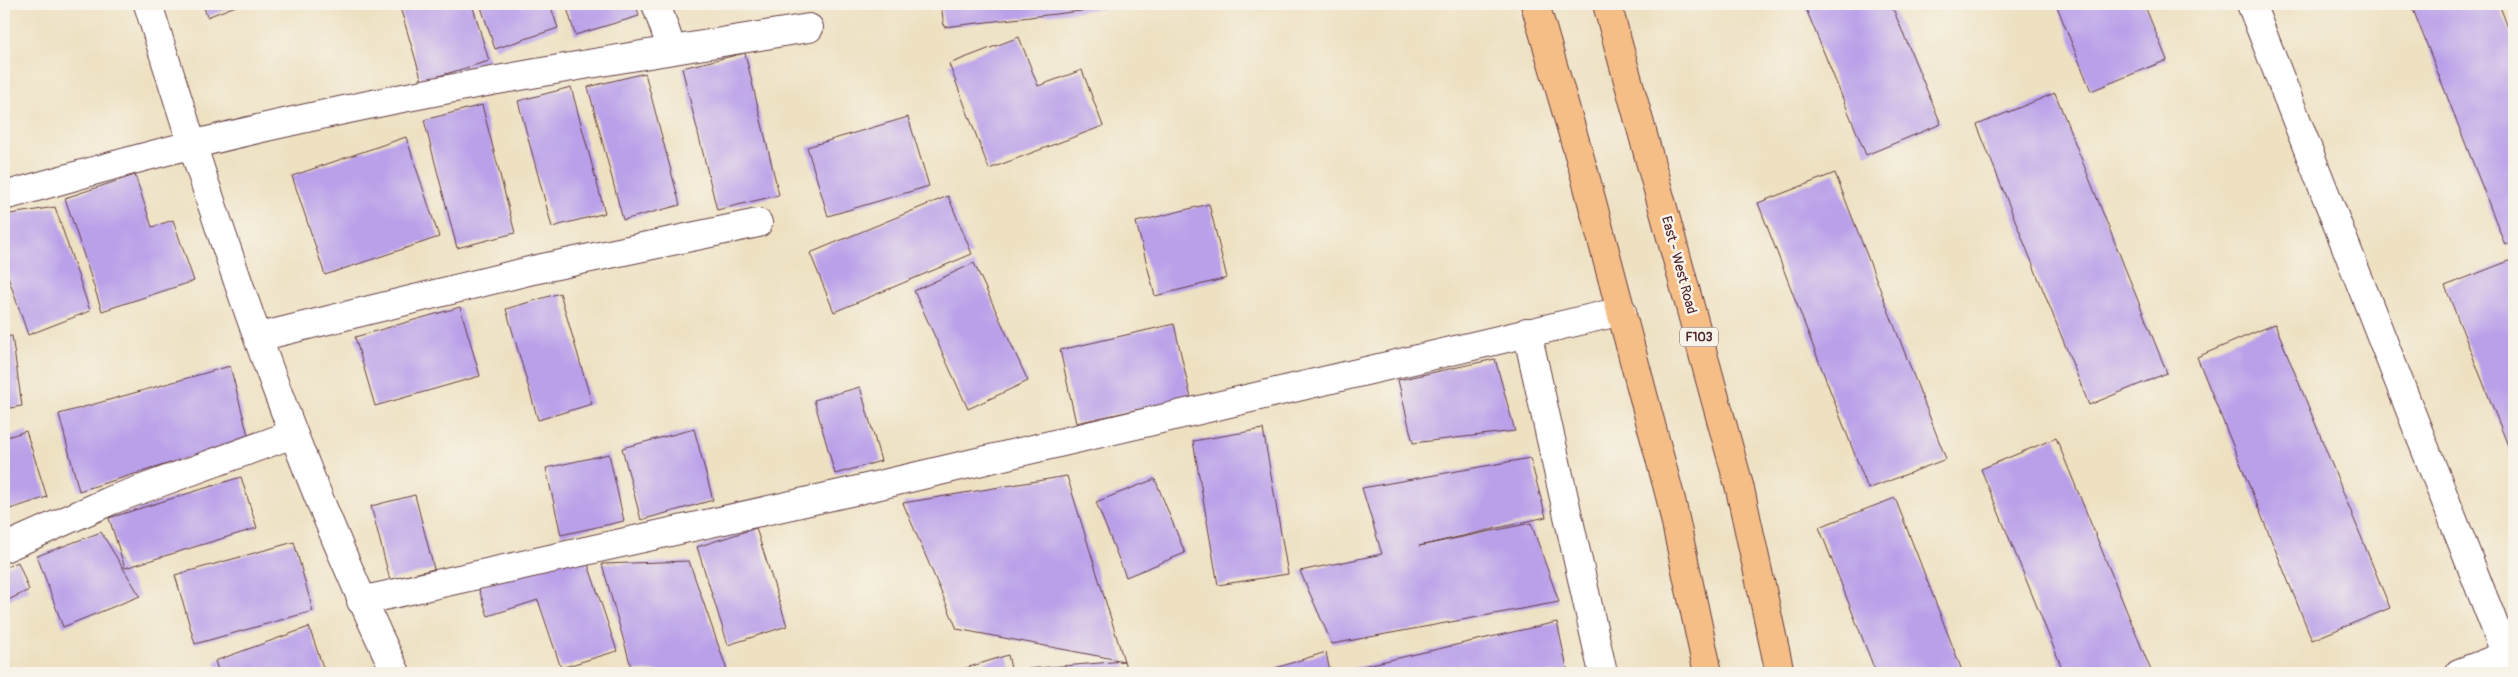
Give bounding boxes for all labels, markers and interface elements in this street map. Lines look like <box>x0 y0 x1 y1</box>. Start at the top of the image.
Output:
street label: East - West Road <box>1658 214 1700 316</box>
road number: F103 <box>1680 328 1718 347</box>

